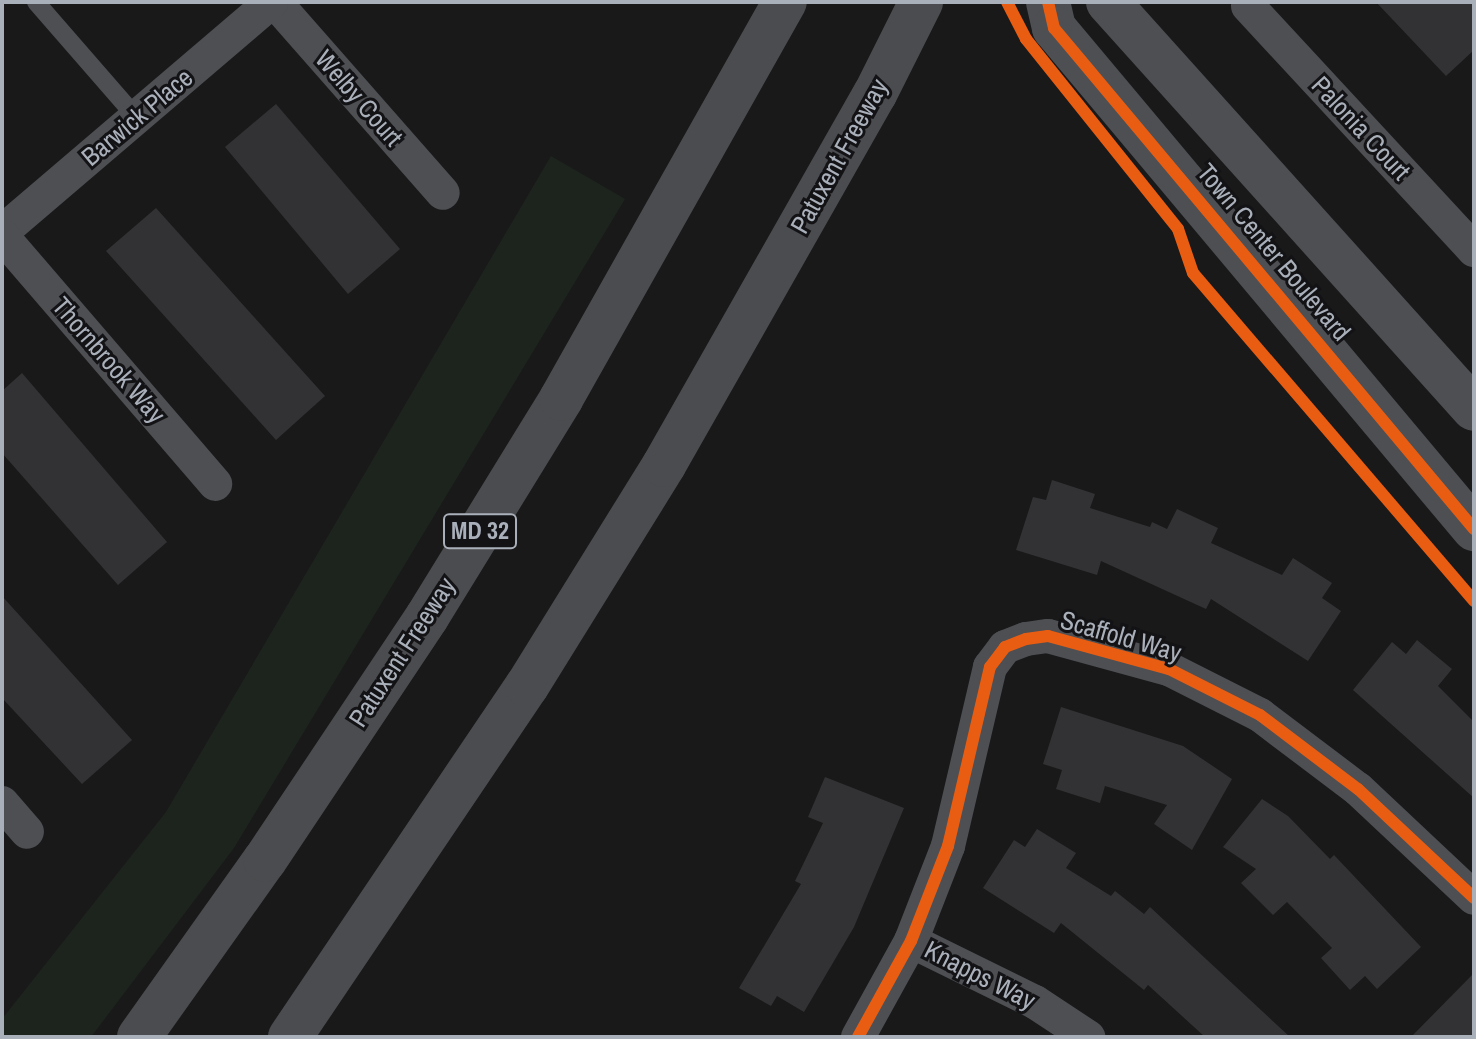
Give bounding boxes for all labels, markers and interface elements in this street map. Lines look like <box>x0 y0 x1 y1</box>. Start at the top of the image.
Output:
street label: Welby Court <box>309 44 409 152</box>
street label: Barwick Place <box>75 62 199 172</box>
street label: Palonia Court <box>1305 70 1417 186</box>
street label: Patuxent Freeway <box>784 73 894 239</box>
street label: Town Center Boulevard <box>1191 157 1357 347</box>
street label: Thornbrook Way <box>46 291 172 429</box>
road number: MD 32 <box>442 511 518 551</box>
street label: Patuxent Freeway <box>342 571 462 733</box>
street label: Scaffold Way <box>1057 604 1185 668</box>
street label: Knapps Way <box>919 934 1041 1016</box>

